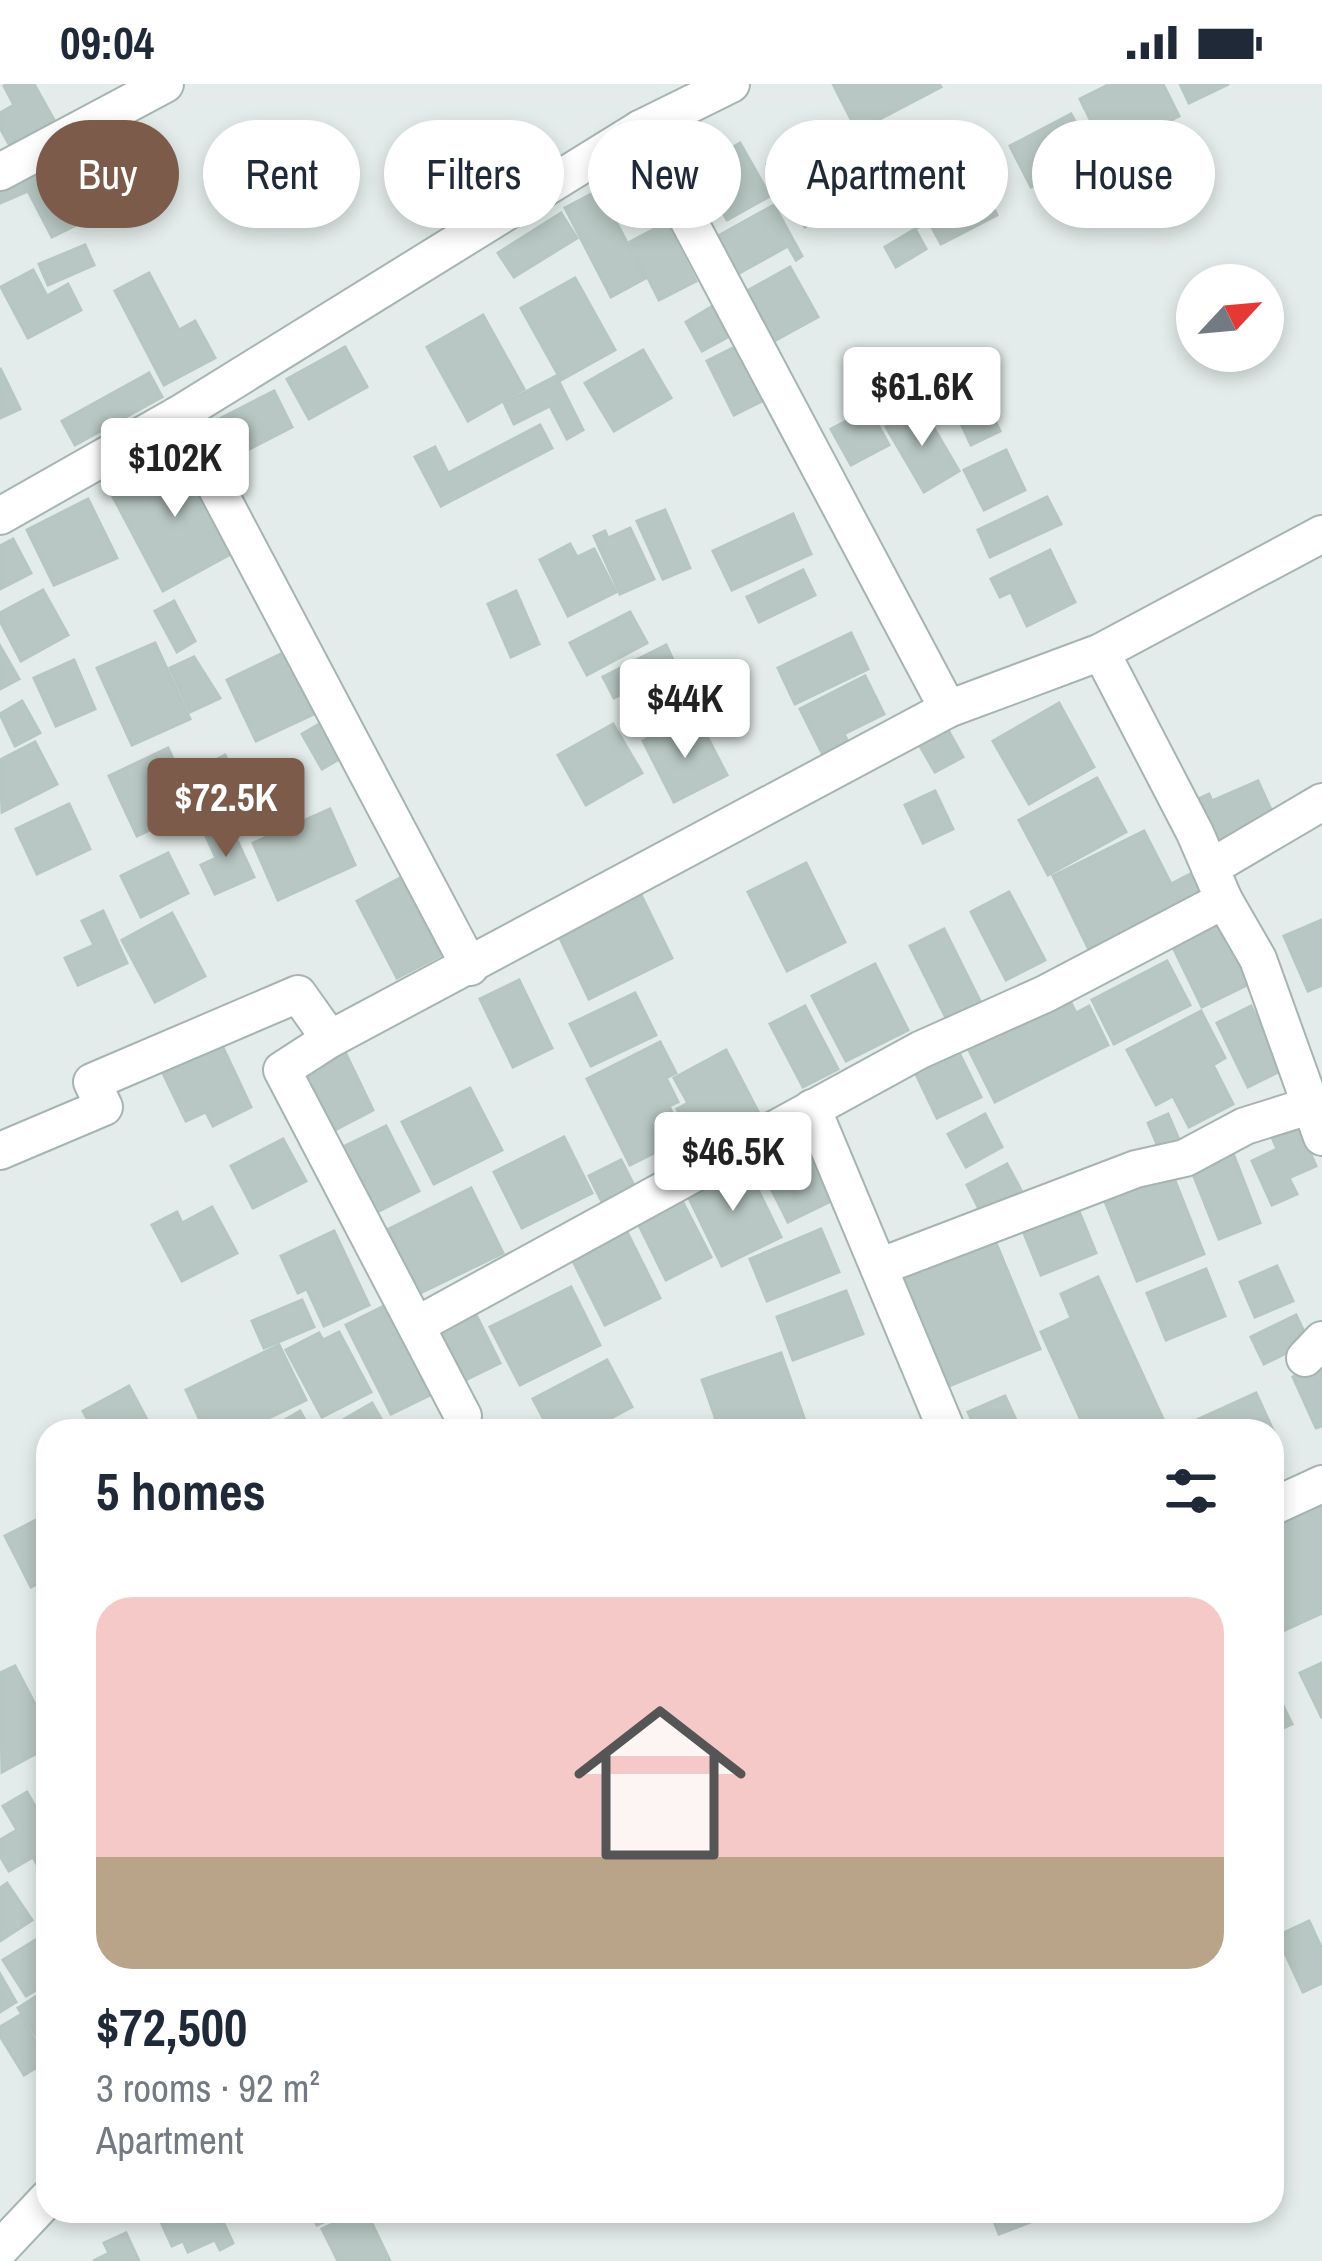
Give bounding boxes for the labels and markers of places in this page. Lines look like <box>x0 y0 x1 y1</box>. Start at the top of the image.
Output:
pin: $61.6K <box>824 347 1020 449</box>
pin: $102K <box>91 418 259 520</box>
pin: $44K <box>614 659 756 761</box>
pin: $72.5K <box>128 758 324 860</box>
pin: $46.5K <box>635 1112 831 1214</box>

